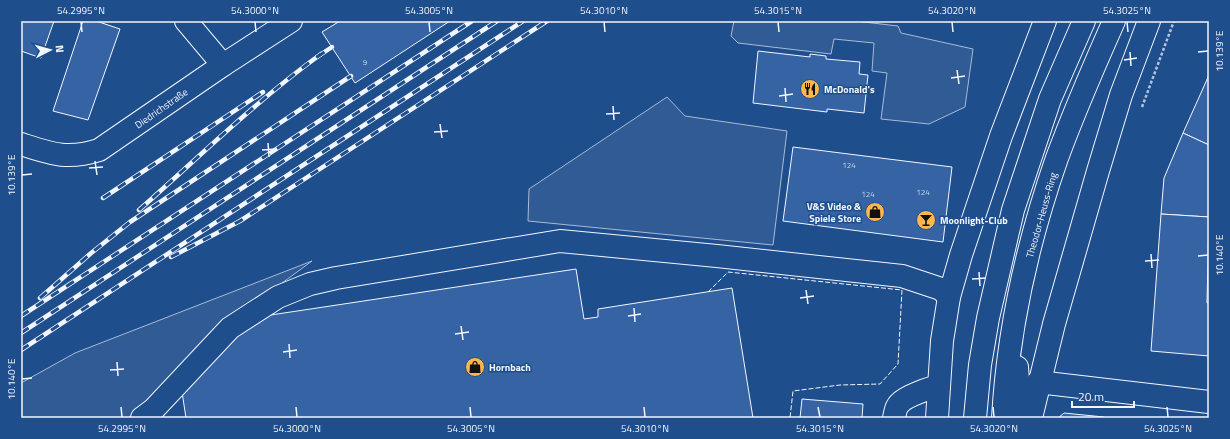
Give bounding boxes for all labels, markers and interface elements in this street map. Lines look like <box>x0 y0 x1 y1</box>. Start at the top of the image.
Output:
text: 54.2995°N <box>57 3 105 18</box>
text: 54.3000°N <box>231 3 279 18</box>
text: 54.3005°N <box>405 3 453 18</box>
text: 54.3010°N <box>580 3 628 18</box>
text: 54.3015°N <box>754 3 802 18</box>
text: 54.3020°N <box>928 3 976 18</box>
text: 54.3025°N <box>1103 3 1151 18</box>
north arrow <box>30 30 70 70</box>
text: 10.139°E <box>1212 30 1227 72</box>
text: N <box>52 44 68 54</box>
house number: 9 <box>363 56 368 68</box>
restaurant icon: McDonald's <box>799 78 821 100</box>
place label: McDonald's <box>824 82 875 97</box>
street label: Diedrichstraße <box>132 85 191 132</box>
text: 10.139°E <box>4 154 19 196</box>
house number: 124 <box>842 159 856 171</box>
street label: Theodor-Heuss-Ring <box>1022 171 1061 260</box>
house number: 124 <box>916 186 930 198</box>
house number: 124 <box>861 188 875 200</box>
place label: V&S Video & Spiele Store <box>807 199 861 226</box>
shop icon: V&S Video & Spiele Store <box>864 201 886 223</box>
bar icon: Moonlight-Club <box>915 209 937 231</box>
place label: Moonlight-Club <box>940 213 1008 228</box>
text: 10.140°E <box>1212 234 1227 276</box>
shop icon: Hornbach <box>464 356 486 378</box>
text: 10.140°E <box>4 358 19 400</box>
place label: Hornbach <box>489 360 531 375</box>
scale bar <box>1072 383 1134 409</box>
text: 20 m <box>1078 387 1104 406</box>
text: 54.2995°N <box>98 421 146 436</box>
text: 54.3000°N <box>273 421 321 436</box>
text: 54.3005°N <box>447 421 495 436</box>
text: 54.3010°N <box>621 421 669 436</box>
text: 54.3015°N <box>796 421 844 436</box>
text: 54.3020°N <box>970 421 1018 436</box>
text: 54.3025°N <box>1144 421 1192 436</box>

